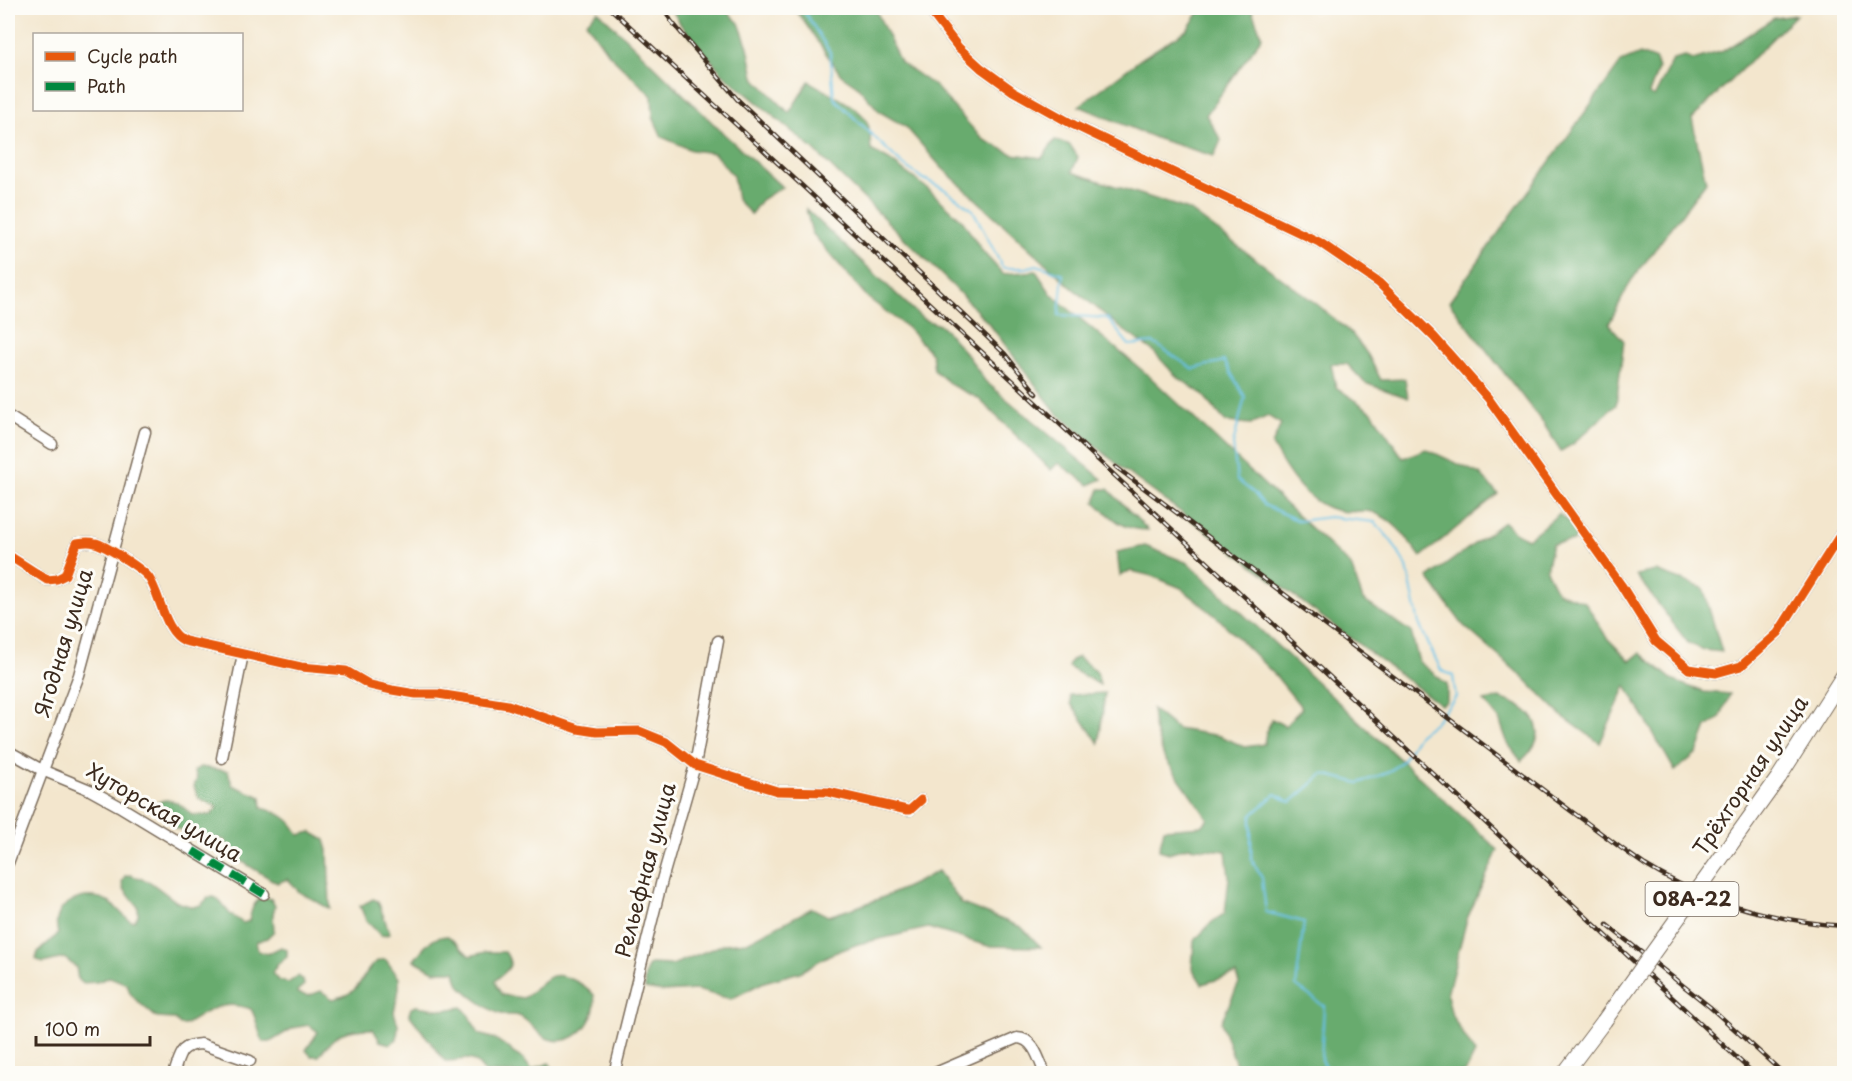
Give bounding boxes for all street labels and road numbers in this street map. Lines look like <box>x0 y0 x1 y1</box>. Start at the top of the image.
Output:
street label: Ягодная улица <box>24 564 100 720</box>
street label: Трёхгорная улица <box>1684 688 1815 861</box>
street label: Хуторская улица <box>81 754 249 869</box>
street label: Рельефная улица <box>605 778 683 960</box>
road number: 08А-22 <box>1646 882 1738 916</box>

